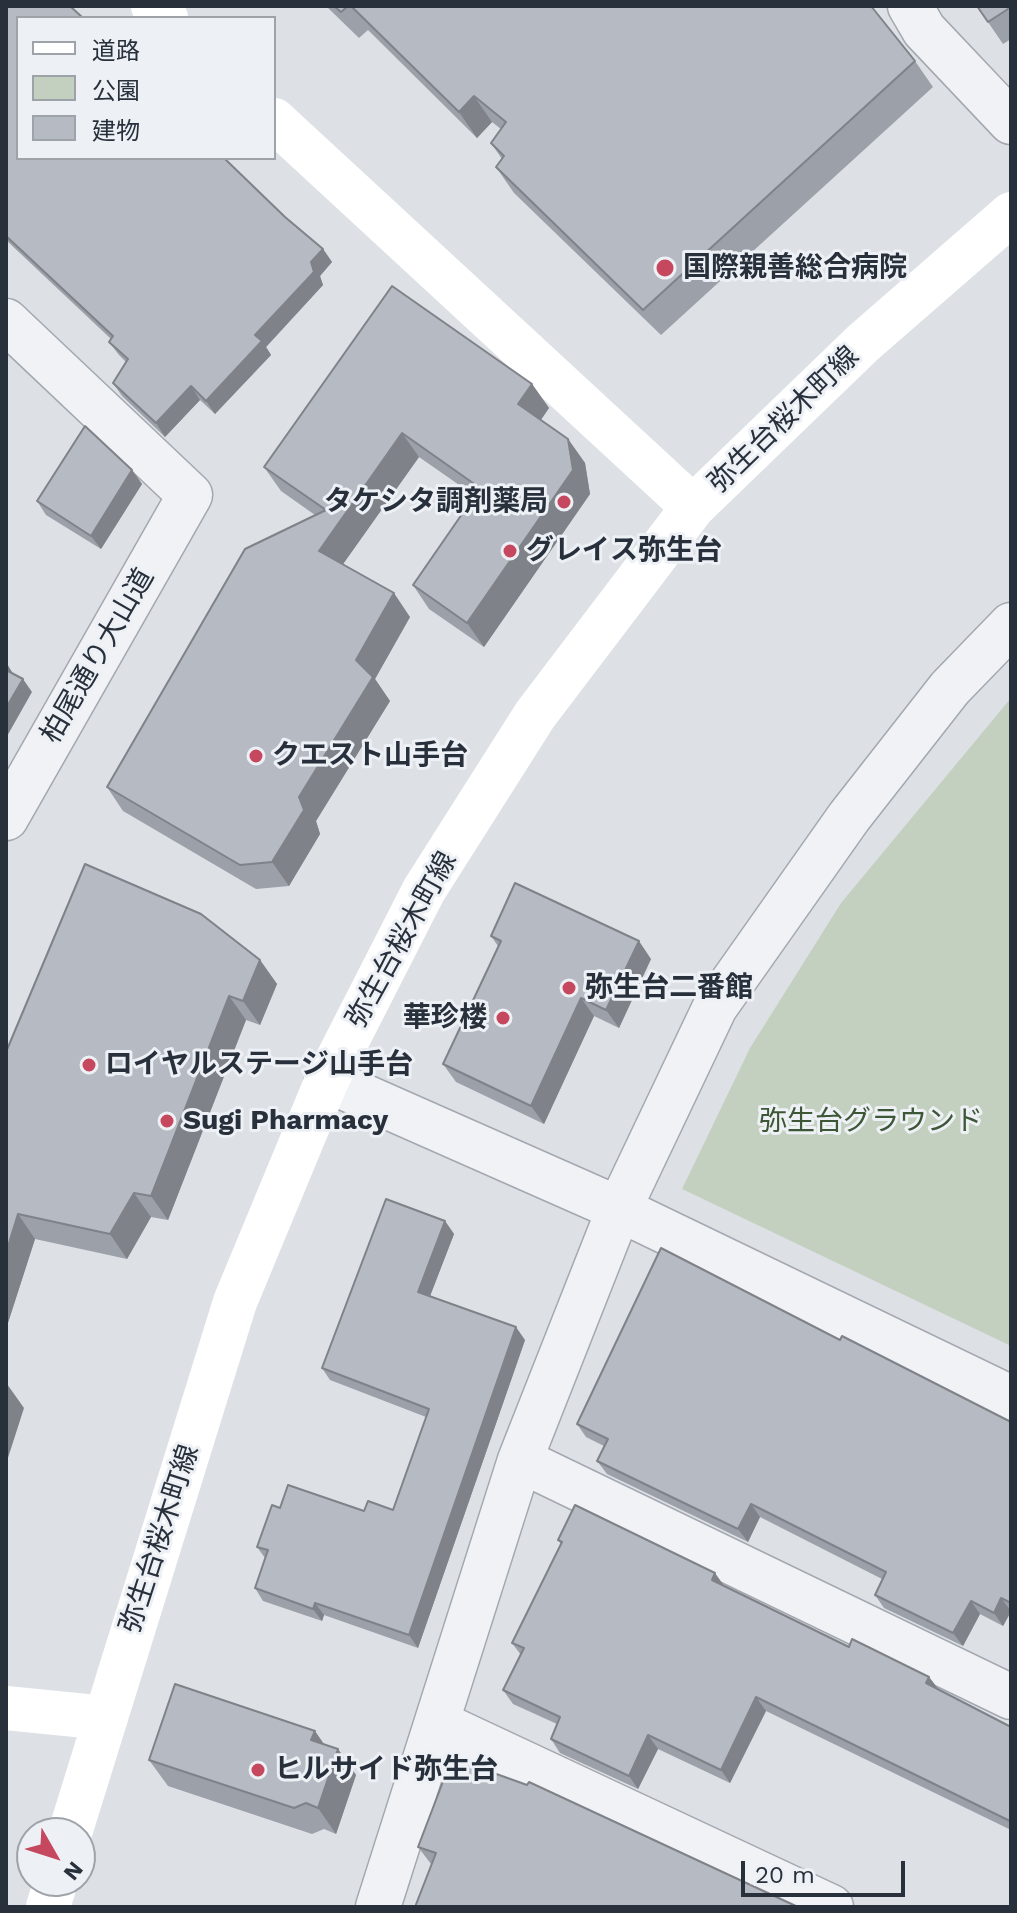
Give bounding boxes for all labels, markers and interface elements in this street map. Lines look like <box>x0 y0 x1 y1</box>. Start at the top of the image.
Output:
legend <box>16 16 276 160</box>
text: 道路 <box>92 37 140 65</box>
text: 公園 <box>92 77 140 105</box>
text: 建物 <box>92 117 140 145</box>
place label: 国際親善総合病院 <box>683 251 907 285</box>
marker: 国際親善総合病院 <box>654 257 676 279</box>
street label: 弥生台桜木町線 <box>702 340 866 500</box>
place label: タケシタ調剤薬局 <box>324 485 548 519</box>
marker: タケシタ調剤薬局 <box>555 493 573 511</box>
place label: グレイス弥生台 <box>526 534 722 568</box>
marker: グレイス弥生台 <box>501 542 519 560</box>
street label: 柏尾通り大山道 <box>34 563 162 749</box>
place label: クエスト山手台 <box>272 739 468 773</box>
marker: クエスト山手台 <box>247 747 265 765</box>
street label: 弥生台桜木町線 <box>340 846 464 1034</box>
place label: 弥生台二番館 <box>585 971 753 1005</box>
marker: 弥生台二番館 <box>560 979 578 997</box>
place label: 華珍楼 <box>403 1001 487 1035</box>
marker: 華珍楼 <box>494 1009 512 1027</box>
place label: ロイヤルステージ山手台 <box>105 1048 413 1082</box>
marker: ロイヤルステージ山手台 <box>80 1056 98 1074</box>
place label: Sugi Pharmacy <box>183 1104 388 1138</box>
park label: 弥生台グラウンド <box>759 1105 983 1139</box>
marker: Sugi Pharmacy <box>158 1112 176 1130</box>
street label: 弥生台桜木町線 <box>114 1441 206 1637</box>
place label: ヒルサイド弥生台 <box>274 1753 498 1787</box>
marker: ヒルサイド弥生台 <box>249 1761 267 1779</box>
north arrow <box>16 1817 96 1897</box>
scale bar <box>745 1845 909 1895</box>
text: N <box>59 1857 88 1885</box>
text: 20 m <box>755 1861 815 1889</box>

